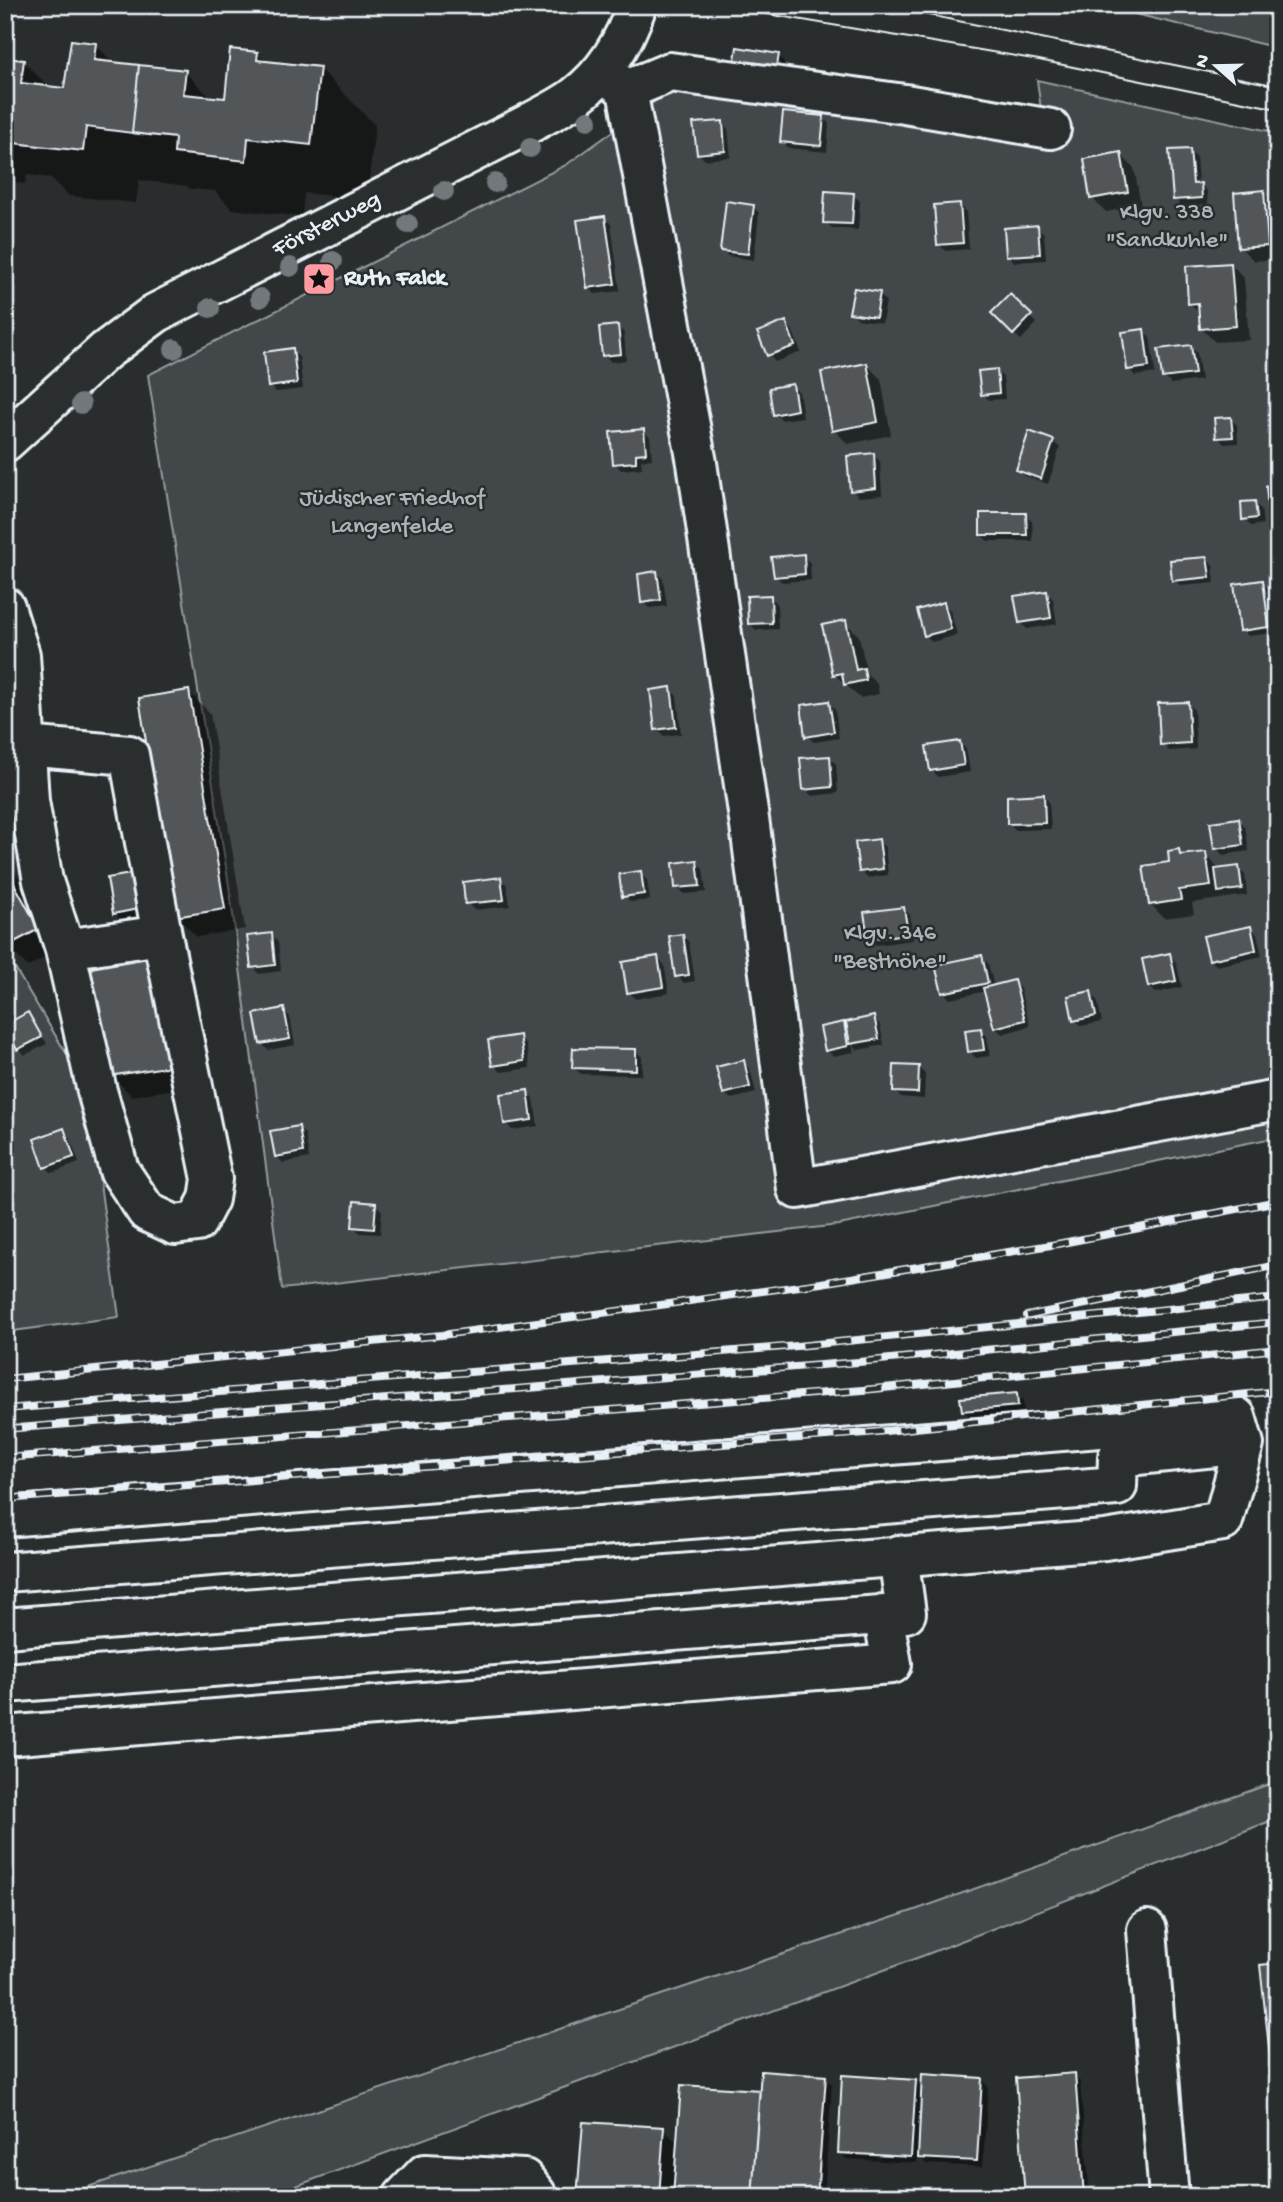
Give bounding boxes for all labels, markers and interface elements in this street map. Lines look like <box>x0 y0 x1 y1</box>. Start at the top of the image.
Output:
north arrow <box>1182 32 1252 102</box>
text: N <box>1190 52 1216 71</box>
street label: Försterweg <box>267 185 386 265</box>
park label: Klgv. 338 "Sandkuhle" <box>1106 199 1228 256</box>
place icon: Ruth Falck <box>300 260 338 298</box>
place label: Ruth Falck <box>343 265 449 294</box>
park label: Jüdischer Friedhof Langenfelde <box>300 485 486 542</box>
park label: Klgv. 346 "Besthöhe" <box>833 920 947 977</box>

